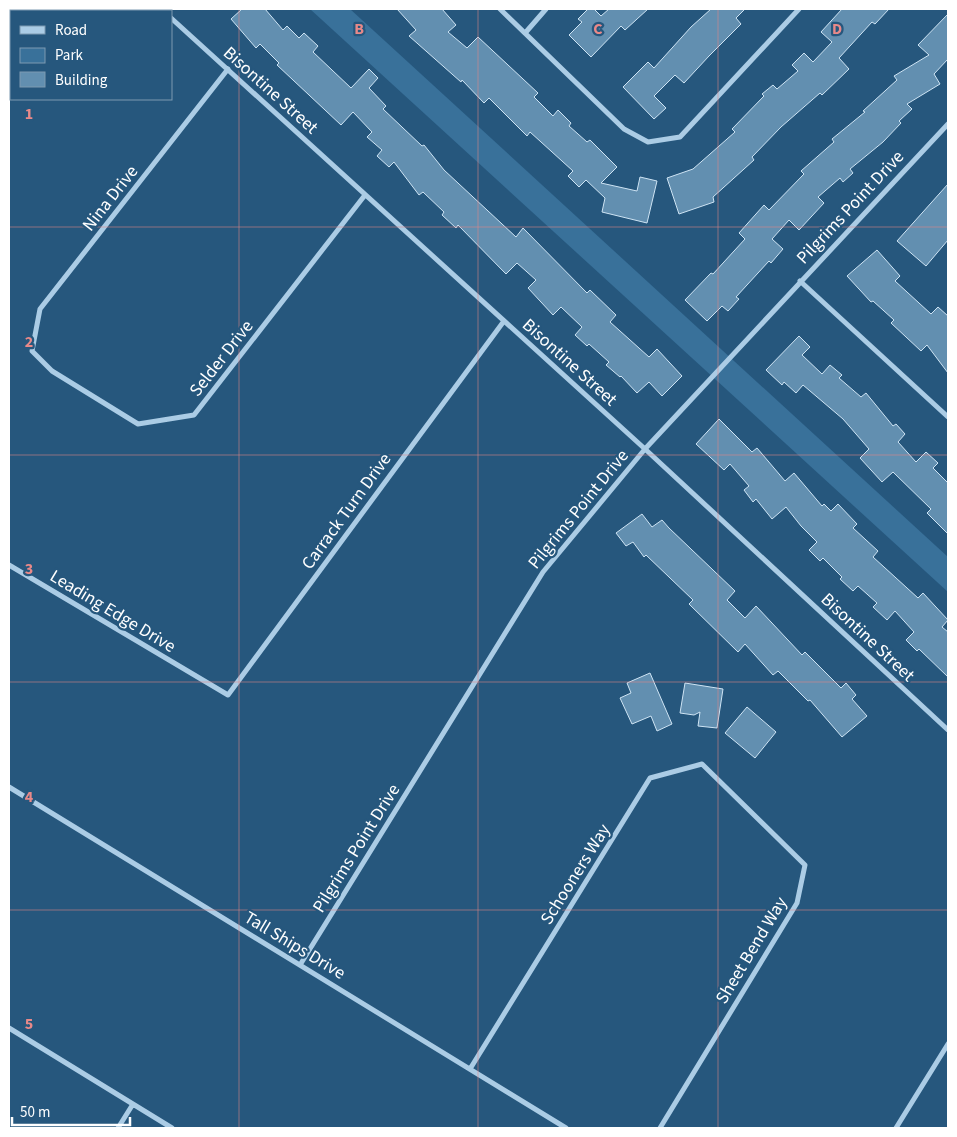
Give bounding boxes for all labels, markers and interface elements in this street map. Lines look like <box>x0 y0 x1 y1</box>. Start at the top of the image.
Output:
legend <box>10 10 172 100</box>
text: B <box>354 18 364 40</box>
text: C <box>593 18 603 40</box>
text: D <box>832 18 842 40</box>
text: Road <box>55 20 87 41</box>
street label: Bisontine Street <box>218 41 324 140</box>
text: Park <box>55 45 84 66</box>
text: Building <box>55 70 108 91</box>
text: 1 <box>25 103 33 125</box>
street label: Pilgrims Point Drive <box>791 145 910 270</box>
street label: Nina Drive <box>77 160 144 237</box>
street label: Bisontine Street <box>517 313 623 412</box>
street label: Selder Drive <box>184 315 259 402</box>
text: 2 <box>25 331 33 353</box>
street label: Pilgrims Point Drive <box>522 444 635 575</box>
street label: Carrack Turn Drive <box>296 448 397 575</box>
text: 3 <box>25 558 33 580</box>
street label: Leading Edge Drive <box>45 564 180 659</box>
street label: Bisontine Street <box>815 587 920 687</box>
street label: Pilgrims Point Drive <box>307 779 406 917</box>
text: 4 <box>25 786 34 808</box>
street label: Schooners Way <box>534 819 617 929</box>
street label: Sheet Bend Way <box>710 891 794 1009</box>
street label: Tall Ships Drive <box>239 905 350 986</box>
text: 5 <box>25 1013 33 1035</box>
scale bar <box>12 1094 130 1126</box>
text: 50 m <box>20 1102 50 1123</box>

